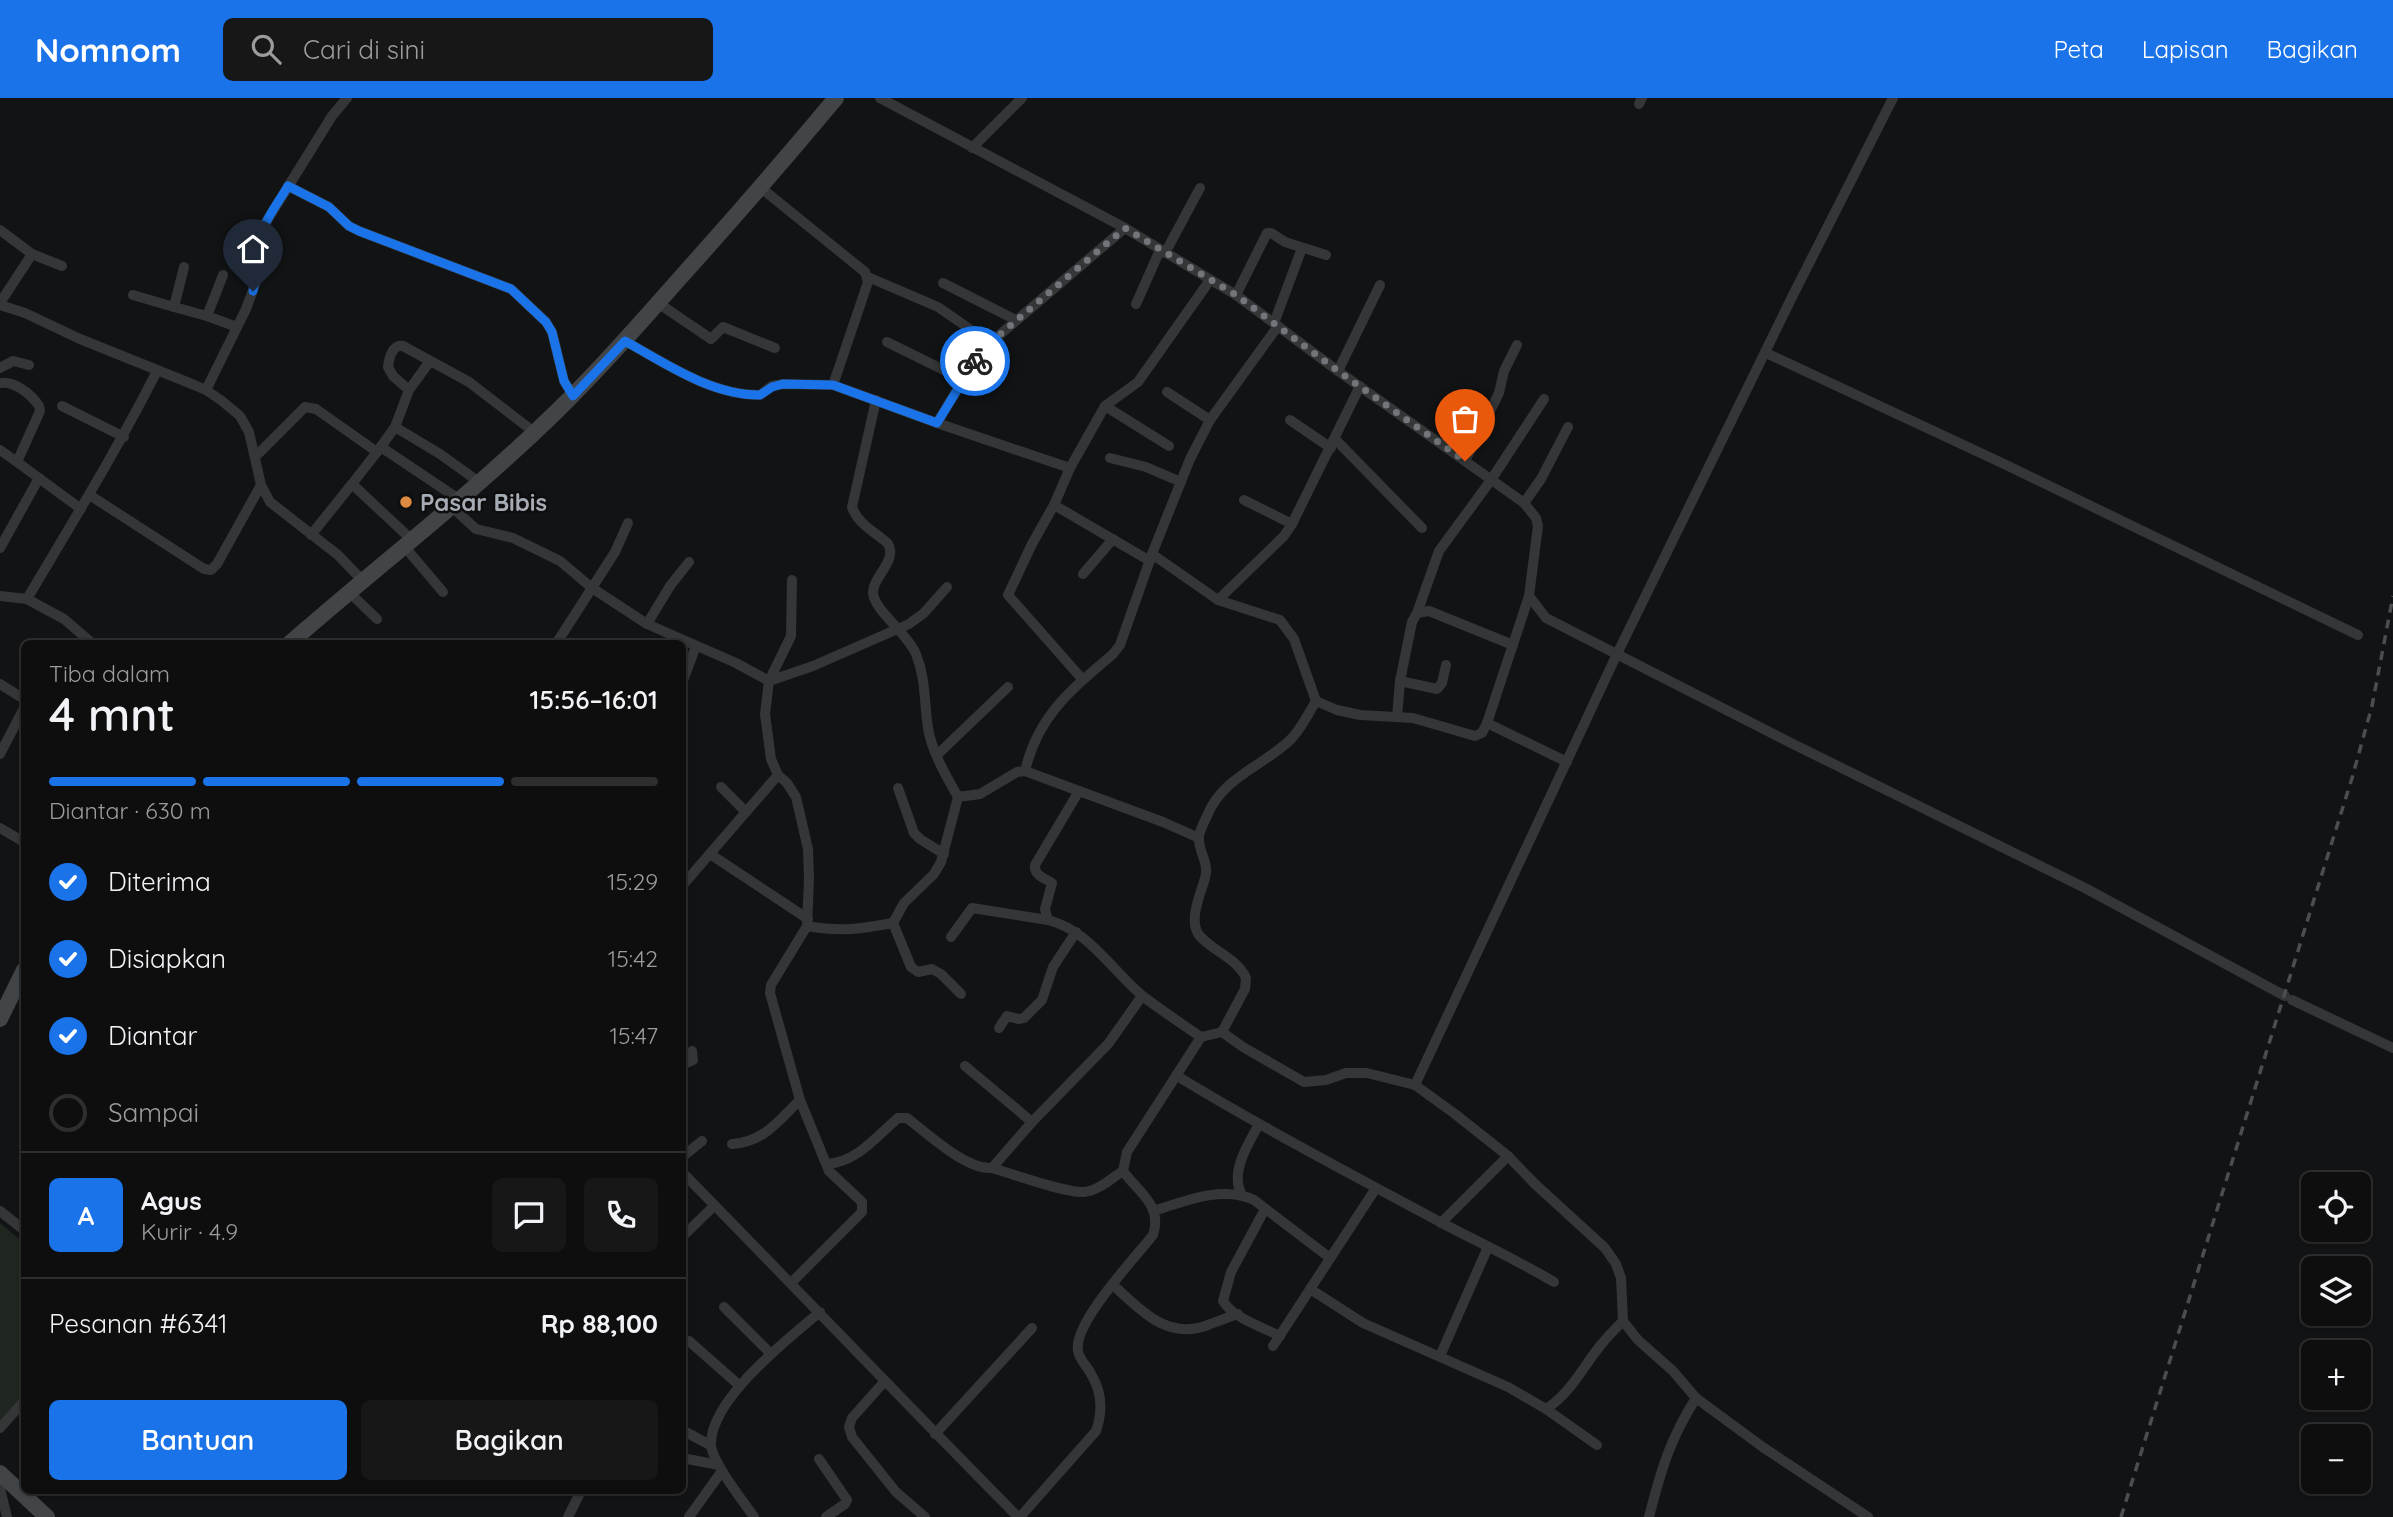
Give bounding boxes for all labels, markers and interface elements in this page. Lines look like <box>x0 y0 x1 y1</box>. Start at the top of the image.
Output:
search box <box>223 18 713 81</box>
text: Nomnom <box>35 29 181 70</box>
icon: search <box>247 30 285 68</box>
text: Cari di sini <box>303 33 425 66</box>
text: Peta <box>2053 34 2104 64</box>
text: Lapisan <box>2142 34 2229 64</box>
text: Bagikan <box>2267 34 2358 64</box>
pin <box>223 219 283 291</box>
icon: home <box>234 230 272 268</box>
courier <box>940 326 1010 396</box>
icon: bike <box>956 342 994 380</box>
pin <box>1435 389 1495 461</box>
icon: bag <box>1446 400 1484 438</box>
place label: Pasar Bibis <box>420 487 547 517</box>
marker: Pasar Bibis <box>398 494 414 510</box>
text: Tiba dalam <box>49 659 170 688</box>
text: 15:56–16:01 <box>529 683 658 716</box>
text: 4 mnt <box>49 685 175 743</box>
text: Diantar · 630 m <box>49 796 211 825</box>
icon: check <box>49 863 87 901</box>
text: Diterima <box>108 865 211 898</box>
text: 15:29 <box>607 867 658 896</box>
icon: check <box>49 940 87 978</box>
text: Disiapkan <box>108 942 226 975</box>
text: 15:42 <box>608 944 658 973</box>
icon: check <box>49 1017 87 1055</box>
text: Diantar <box>108 1019 198 1052</box>
text: 15:47 <box>609 1021 658 1050</box>
text: Sampai <box>108 1096 199 1129</box>
map controls <box>2301 1172 2371 1494</box>
button: locate <box>2301 1172 2371 1242</box>
button: chat <box>492 1178 566 1252</box>
button: phone <box>584 1178 658 1252</box>
text: Agus <box>141 1184 202 1217</box>
text: A <box>78 1199 94 1232</box>
text: Kurir · 4.9 <box>141 1217 238 1246</box>
button: layers <box>2301 1256 2371 1326</box>
text: Pesanan #6341 <box>49 1307 228 1340</box>
text: Rp 88,100 <box>541 1307 658 1340</box>
button: + <box>2301 1340 2371 1410</box>
button: Bantuan <box>49 1400 347 1480</box>
button: Bagikan <box>361 1400 658 1480</box>
button: − <box>2301 1424 2371 1494</box>

